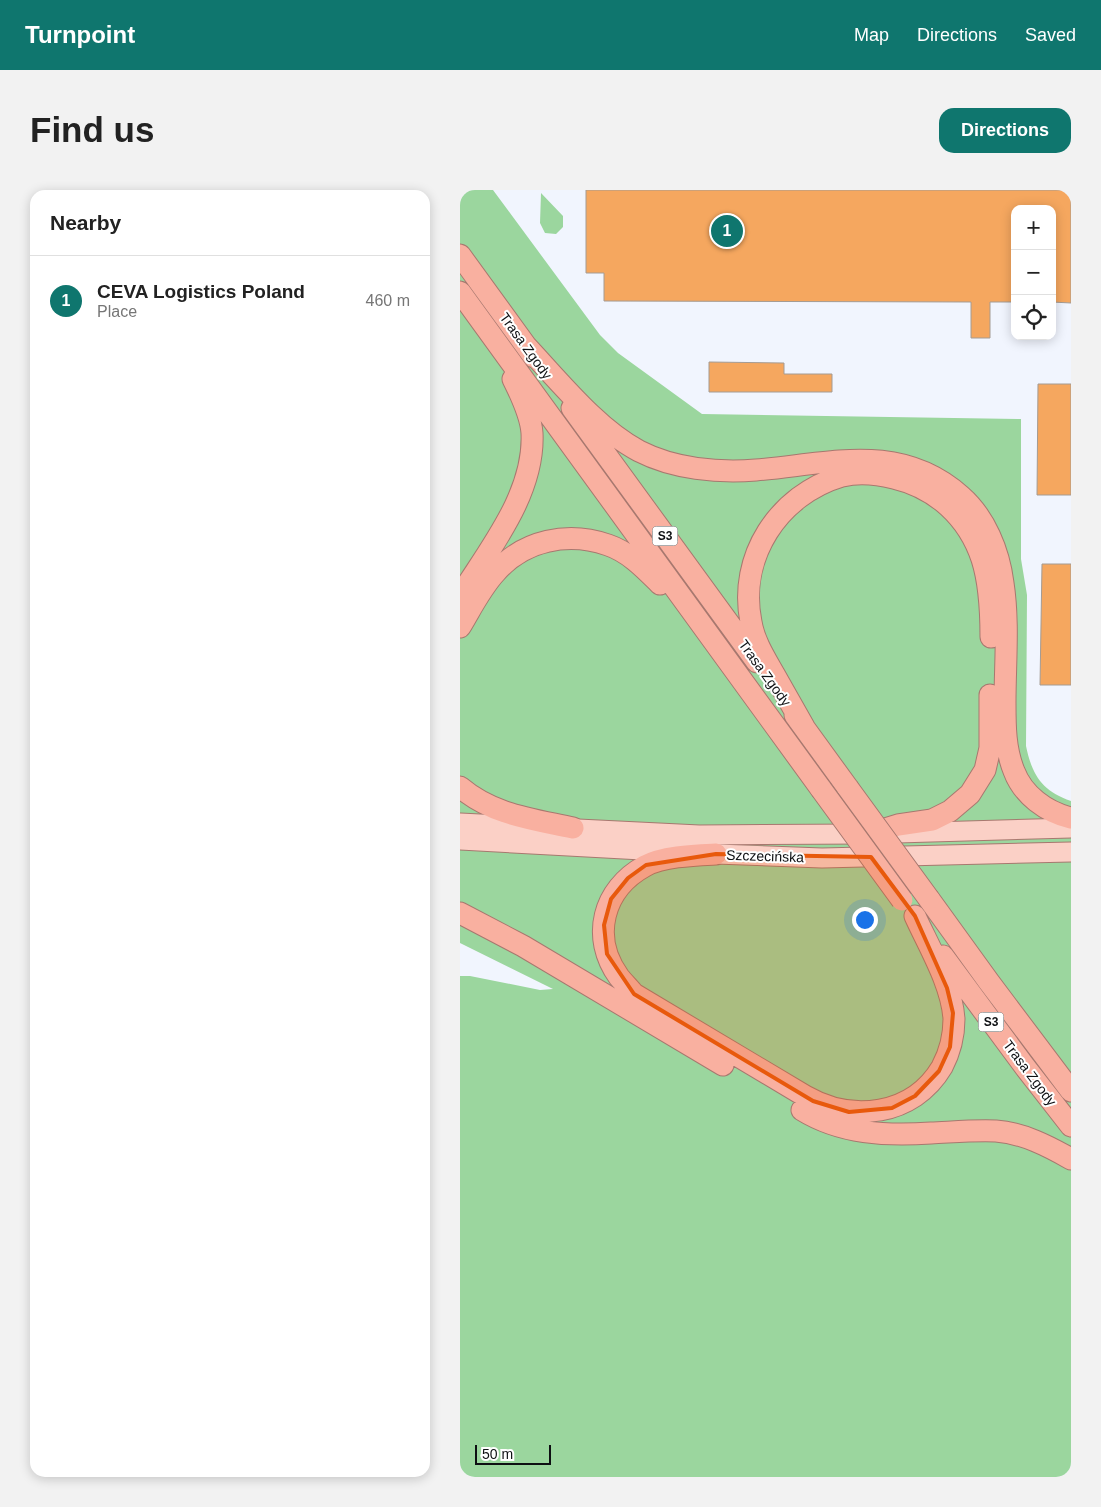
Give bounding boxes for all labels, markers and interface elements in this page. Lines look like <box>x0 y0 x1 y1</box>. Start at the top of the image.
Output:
text: Turnpoint <box>25 21 135 48</box>
text: Map <box>854 25 889 45</box>
text: Directions <box>917 25 997 45</box>
text: Saved <box>1025 25 1076 45</box>
button: Directions <box>939 108 1071 153</box>
text: Find us <box>30 110 154 149</box>
map controls <box>1011 205 1056 340</box>
button: + <box>1011 205 1056 250</box>
text: Nearby <box>50 211 121 234</box>
pin: 1 <box>711 212 743 250</box>
button: − <box>1011 250 1056 295</box>
text: CEVA Logistics Poland <box>97 281 305 302</box>
text: 1 <box>62 292 70 309</box>
text: 460 m <box>366 292 410 309</box>
button: locate <box>1011 295 1056 340</box>
text: Place <box>97 303 137 320</box>
street label: Trasa Zgody <box>497 310 555 382</box>
road number: S3 <box>652 526 678 546</box>
street label: Trasa Zgody <box>736 637 794 709</box>
street label: Szczecińska <box>726 847 804 865</box>
your location <box>852 907 878 933</box>
road number: S3 <box>978 1012 1004 1032</box>
street label: Trasa Zgody <box>1000 1037 1060 1109</box>
scale bar <box>475 1442 551 1465</box>
text: 50 m <box>482 1446 513 1462</box>

